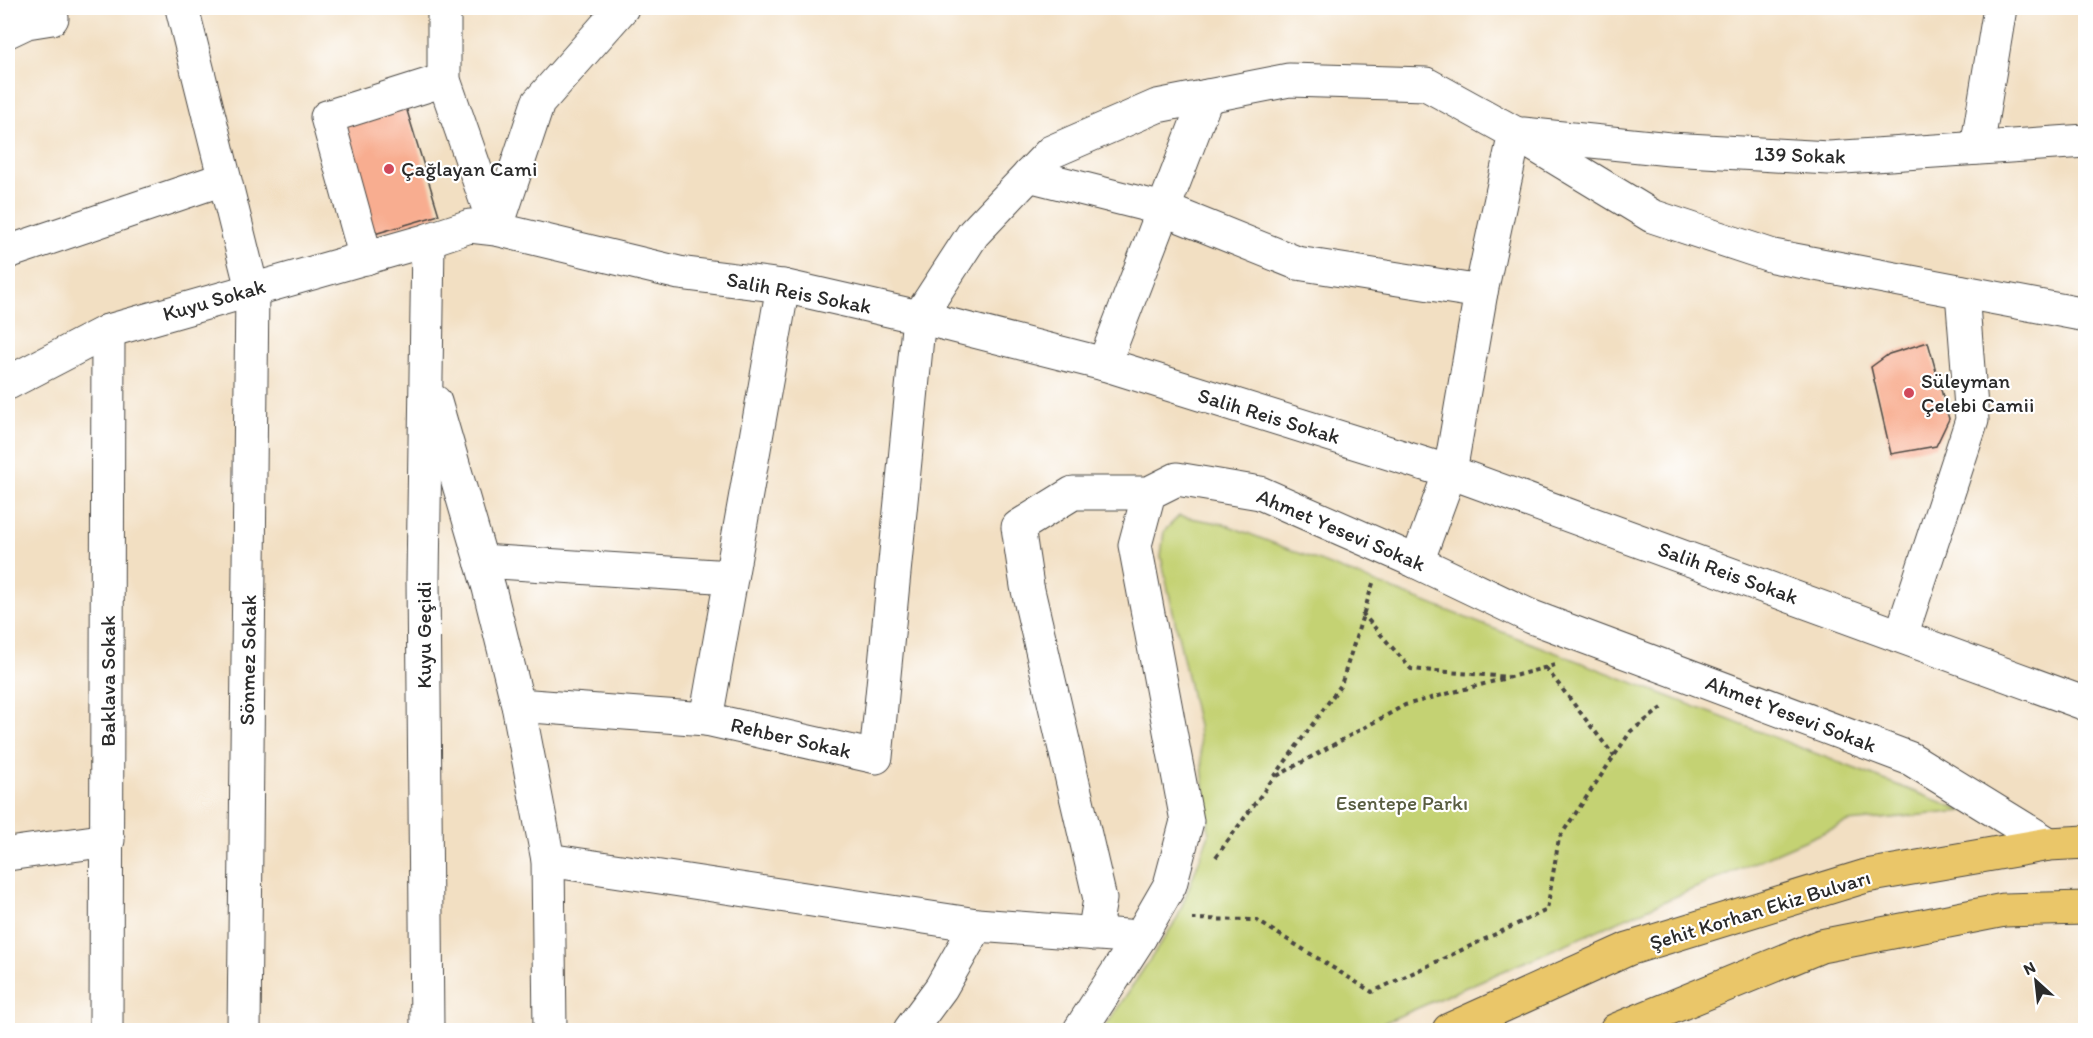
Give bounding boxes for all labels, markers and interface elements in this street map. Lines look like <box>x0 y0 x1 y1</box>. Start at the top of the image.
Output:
street label: 139 Sokak <box>1754 140 1846 169</box>
place label: Çağlayan Cami <box>401 156 537 181</box>
marker: Çağlayan Cami <box>382 162 396 176</box>
street label: Salih Reis Sokak <box>724 266 874 319</box>
street label: Kuyu Sokak <box>160 273 268 326</box>
place label: Süleyman Çelebi Camii <box>1921 368 2034 417</box>
street label: Salih Reis Sokak <box>1195 382 1343 449</box>
marker: Süleyman Çelebi Camii <box>1902 386 1916 400</box>
street label: Ahmet Yesevi Sokak <box>1253 483 1429 576</box>
street label: Salih Reis Sokak <box>1655 536 1802 610</box>
street label: Kuyu Geçidi <box>411 581 436 689</box>
street label: Sönmez Sokak <box>234 594 261 726</box>
street label: Baklava Sokak <box>95 615 120 747</box>
street label: Ahmet Yesevi Sokak <box>1702 670 1880 758</box>
street label: Rehber Sokak <box>728 712 854 764</box>
park label: Esentepe Parkı <box>1336 790 1468 815</box>
street label: Şehit Korhan Ekiz Bulvarı <box>1646 864 1873 955</box>
north arrow <box>2006 951 2066 1011</box>
text: N <box>2020 957 2039 979</box>

